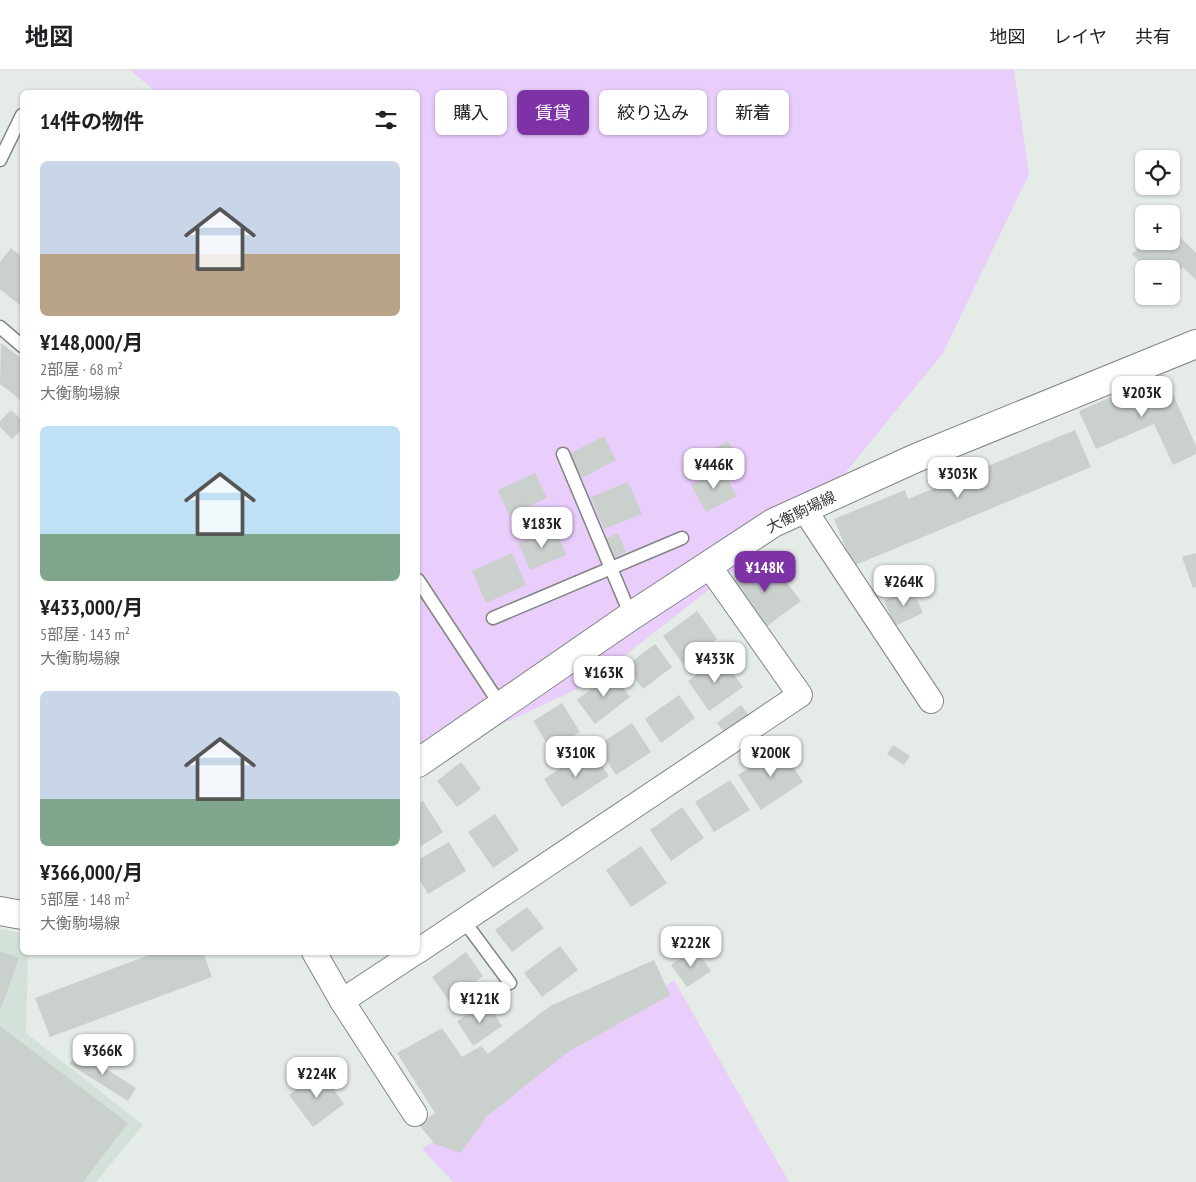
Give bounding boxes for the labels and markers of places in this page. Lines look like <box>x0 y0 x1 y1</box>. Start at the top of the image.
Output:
pin: ¥203K <box>1107 376 1177 418</box>
pin: ¥446K <box>679 448 749 490</box>
pin: ¥303K <box>923 456 993 499</box>
pin: ¥183K <box>507 506 577 549</box>
pin: ¥148K <box>730 550 800 593</box>
pin: ¥264K <box>869 564 939 607</box>
pin: ¥433K <box>680 642 750 684</box>
pin: ¥163K <box>569 656 639 698</box>
pin: ¥310K <box>541 736 611 778</box>
pin: ¥200K <box>736 736 806 778</box>
pin: ¥222K <box>656 926 726 968</box>
pin: ¥121K <box>445 982 515 1024</box>
pin: ¥366K <box>68 1034 138 1076</box>
pin: ¥224K <box>282 1056 352 1099</box>

